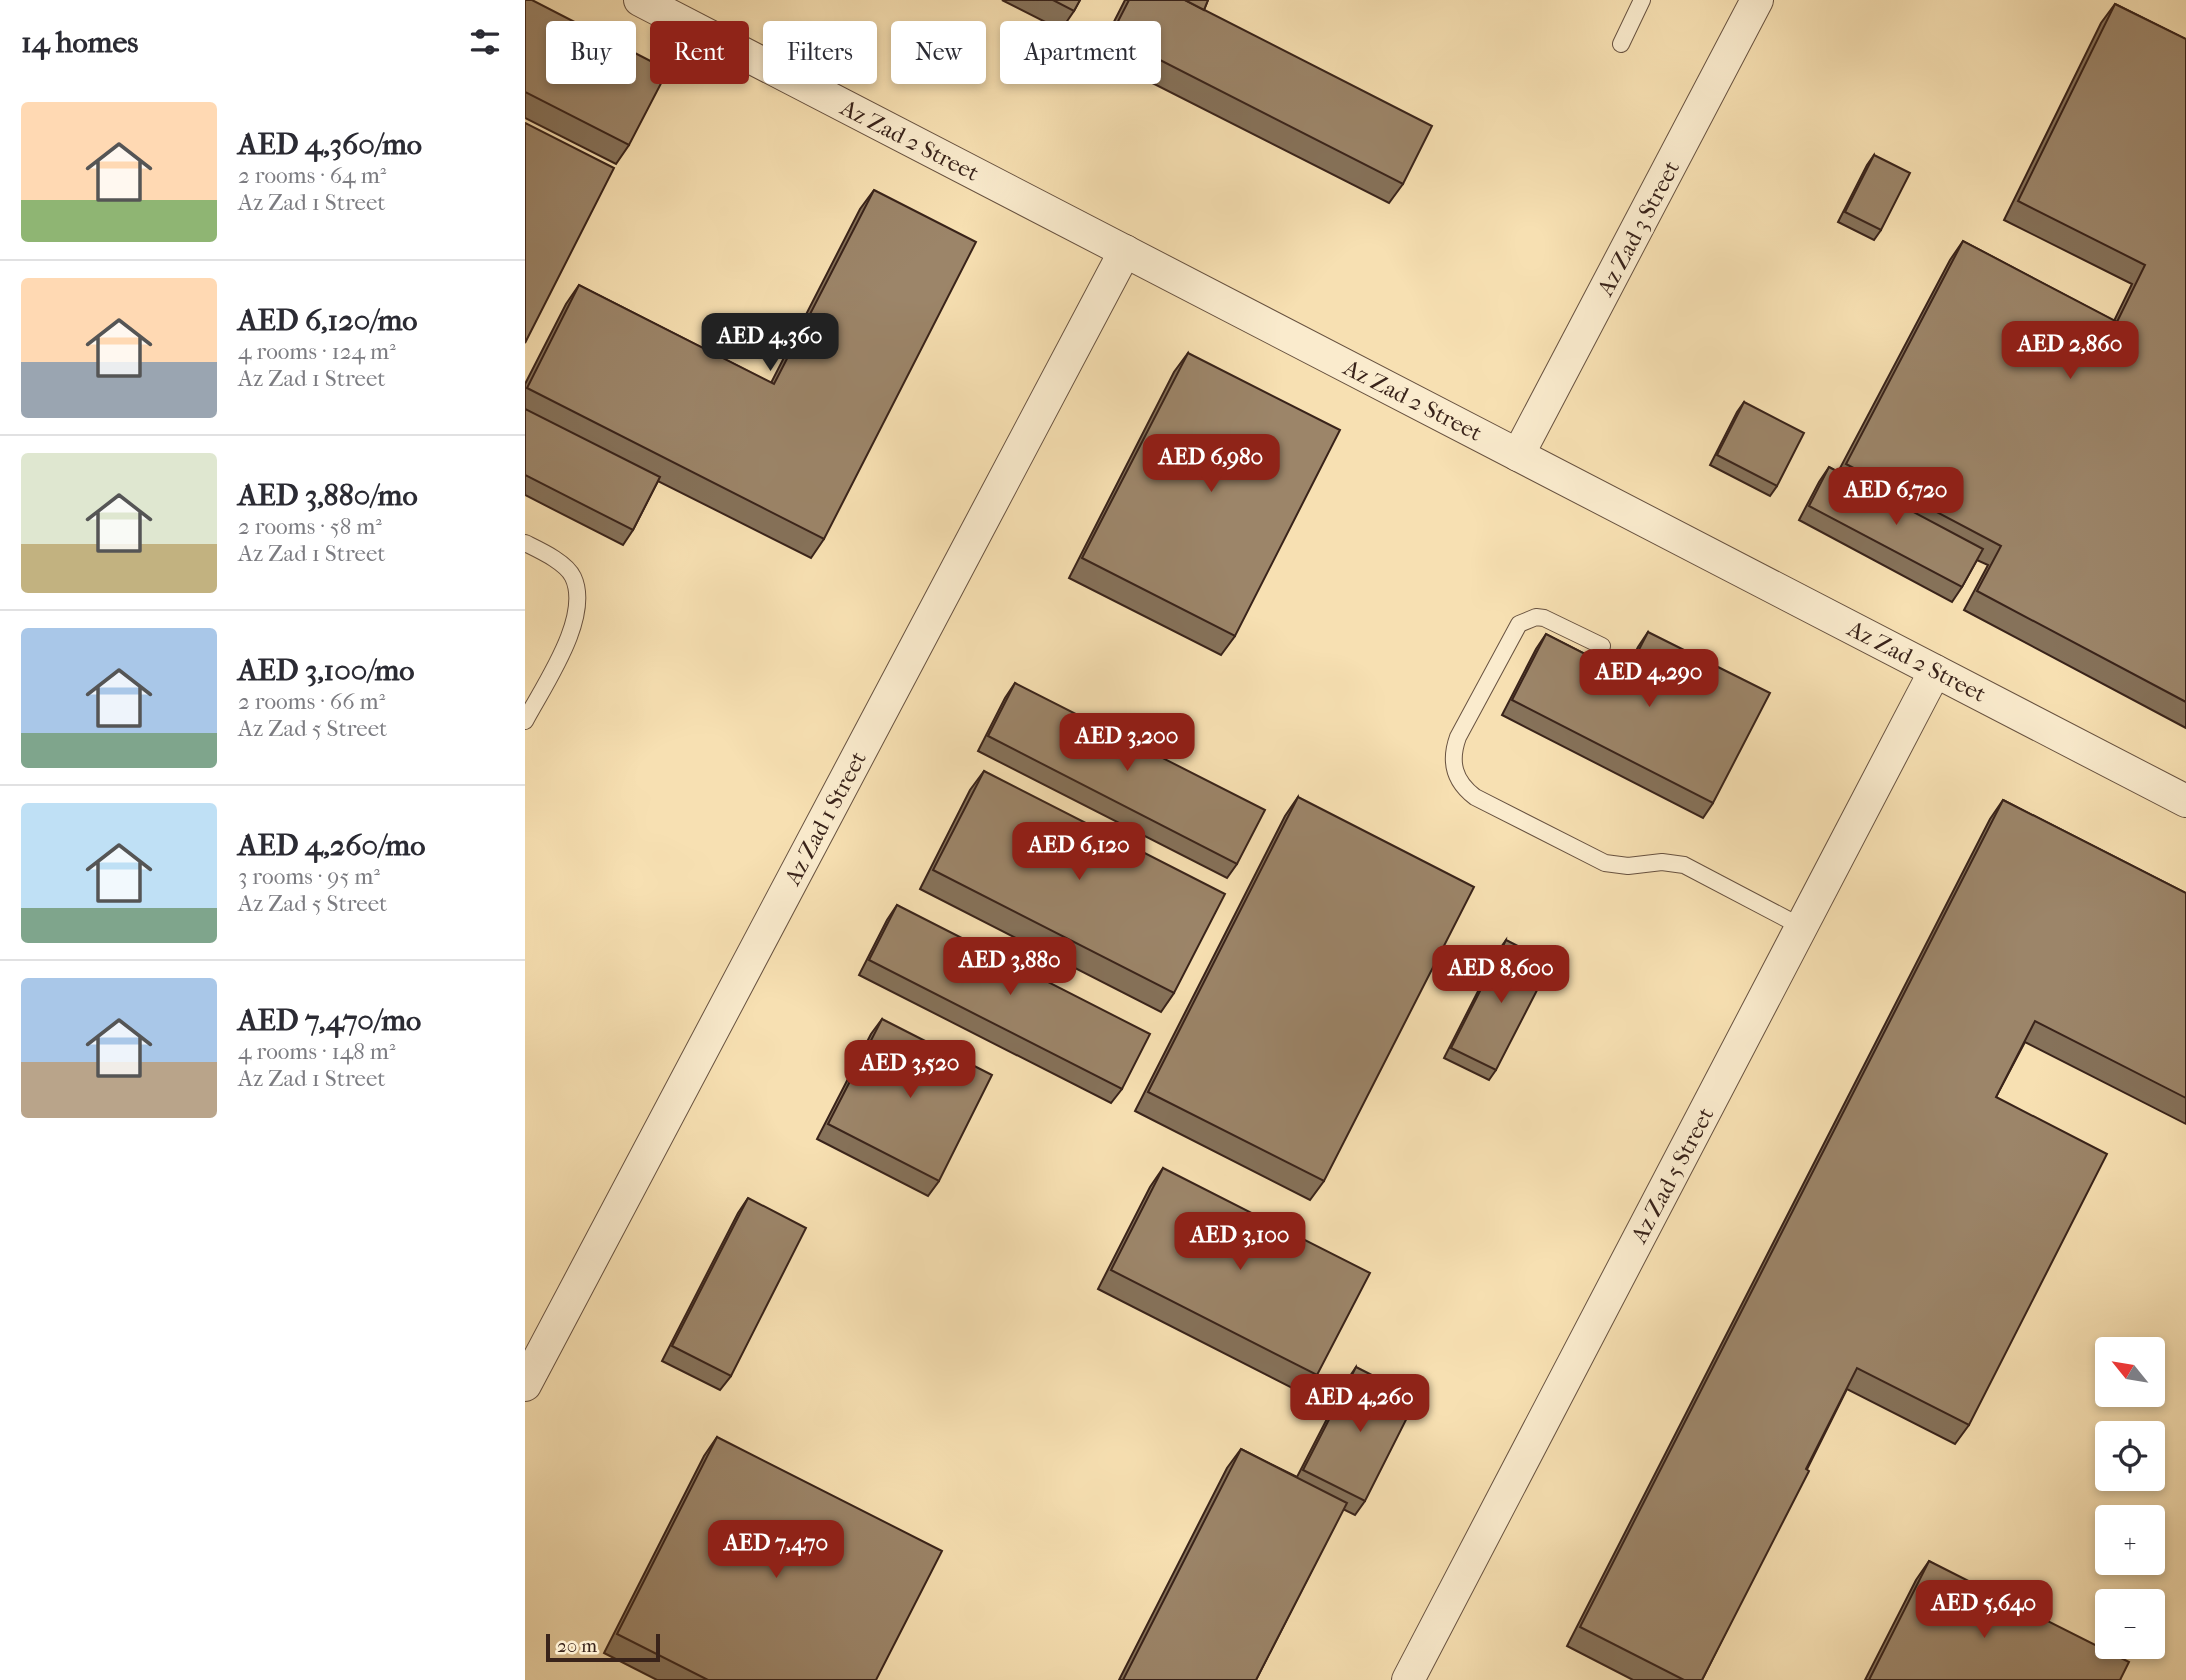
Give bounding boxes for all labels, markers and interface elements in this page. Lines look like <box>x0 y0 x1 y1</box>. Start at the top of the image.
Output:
chip: Buy <box>546 21 636 84</box>
chip: Rent <box>650 21 749 84</box>
chip: Filters <box>763 21 877 84</box>
chip: New <box>891 21 986 84</box>
chip: Apartment <box>1000 21 1161 84</box>
icon: filters <box>466 23 504 61</box>
text: 14 homes <box>21 25 138 60</box>
street label: Az Zad 2 Street <box>835 94 983 187</box>
text: AED 4,360/mo <box>238 127 422 162</box>
icon: home <box>77 130 161 214</box>
street label: Az Zad 3 Street <box>1591 156 1685 301</box>
text: 2 rooms · 64 m² <box>238 162 386 189</box>
text: Az Zad 1 Street <box>238 189 386 216</box>
text: AED 6,120/mo <box>238 303 418 338</box>
icon: home <box>77 306 161 390</box>
pin: AED 4,360 <box>690 314 850 373</box>
text: AED 4,360 <box>718 322 822 349</box>
pin: AED 2,860 <box>1990 322 2150 381</box>
text: AED 2,860 <box>2018 330 2122 357</box>
text: 4 rooms · 124 m² <box>238 338 396 365</box>
street label: Az Zad 2 Street <box>1338 354 1486 447</box>
text: Az Zad 1 Street <box>238 365 386 392</box>
pin: AED 6,980 <box>1131 434 1291 494</box>
text: AED 6,980 <box>1159 443 1263 470</box>
pin: AED 6,720 <box>1816 468 1976 527</box>
text: AED 6,720 <box>1845 476 1947 503</box>
text: AED 3,880/mo <box>238 478 418 513</box>
icon: home <box>77 481 161 565</box>
text: 2 rooms · 58 m² <box>238 513 382 540</box>
text: Az Zad 1 Street <box>238 540 386 567</box>
street label: Az Zad 2 Street <box>1842 615 1990 708</box>
pin: AED 4,290 <box>1569 650 1729 709</box>
text: AED 3,100/mo <box>238 653 415 688</box>
icon: home <box>77 656 161 740</box>
text: AED 4,290 <box>1596 658 1702 685</box>
text: 2 rooms · 66 m² <box>238 688 385 715</box>
pin: AED 3,200 <box>1047 714 1207 773</box>
text: Az Zad 5 Street <box>238 715 387 742</box>
text: AED 3,200 <box>1076 722 1178 749</box>
street label: Az Zad 1 Street <box>778 747 872 891</box>
pin: AED 6,120 <box>999 822 1159 882</box>
text: AED 4,260/mo <box>238 828 425 863</box>
icon: home <box>77 831 161 915</box>
text: AED 6,120 <box>1028 831 1130 858</box>
text: 3 rooms · 95 m² <box>238 863 380 890</box>
text: Az Zad 5 Street <box>238 890 387 917</box>
pin: AED 3,880 <box>930 937 1090 997</box>
text: AED 3,880 <box>959 946 1061 973</box>
pin: AED 8,600 <box>1421 946 1581 1005</box>
text: AED 8,600 <box>1448 954 1554 981</box>
text: AED 7,470/mo <box>238 1003 421 1038</box>
icon: home <box>77 1006 161 1090</box>
text: 4 rooms · 148 m² <box>238 1038 395 1065</box>
pin: AED 3,520 <box>830 1040 990 1100</box>
text: AED 3,520 <box>860 1049 960 1076</box>
text: Az Zad 1 Street <box>238 1065 386 1092</box>
street label: Az Zad 5 Street <box>1625 1103 1719 1248</box>
pin: AED 3,100 <box>1160 1212 1320 1272</box>
text: AED 3,100 <box>1190 1221 1290 1248</box>
north arrow <box>2095 1337 2165 1407</box>
map controls <box>2095 1337 2165 1659</box>
pin: AED 4,260 <box>1280 1374 1440 1434</box>
text: AED 4,260 <box>1306 1383 1414 1410</box>
button: locate <box>2095 1421 2165 1491</box>
button: + <box>2095 1505 2165 1575</box>
pin: AED 7,470 <box>696 1520 856 1580</box>
text: AED 7,470 <box>724 1529 828 1556</box>
pin: AED 5,640 <box>1904 1580 2064 1640</box>
text: AED 5,640 <box>1932 1589 2036 1616</box>
button: − <box>2095 1589 2165 1659</box>
scale bar <box>546 1631 660 1663</box>
text: 20 m <box>557 1635 597 1657</box>

